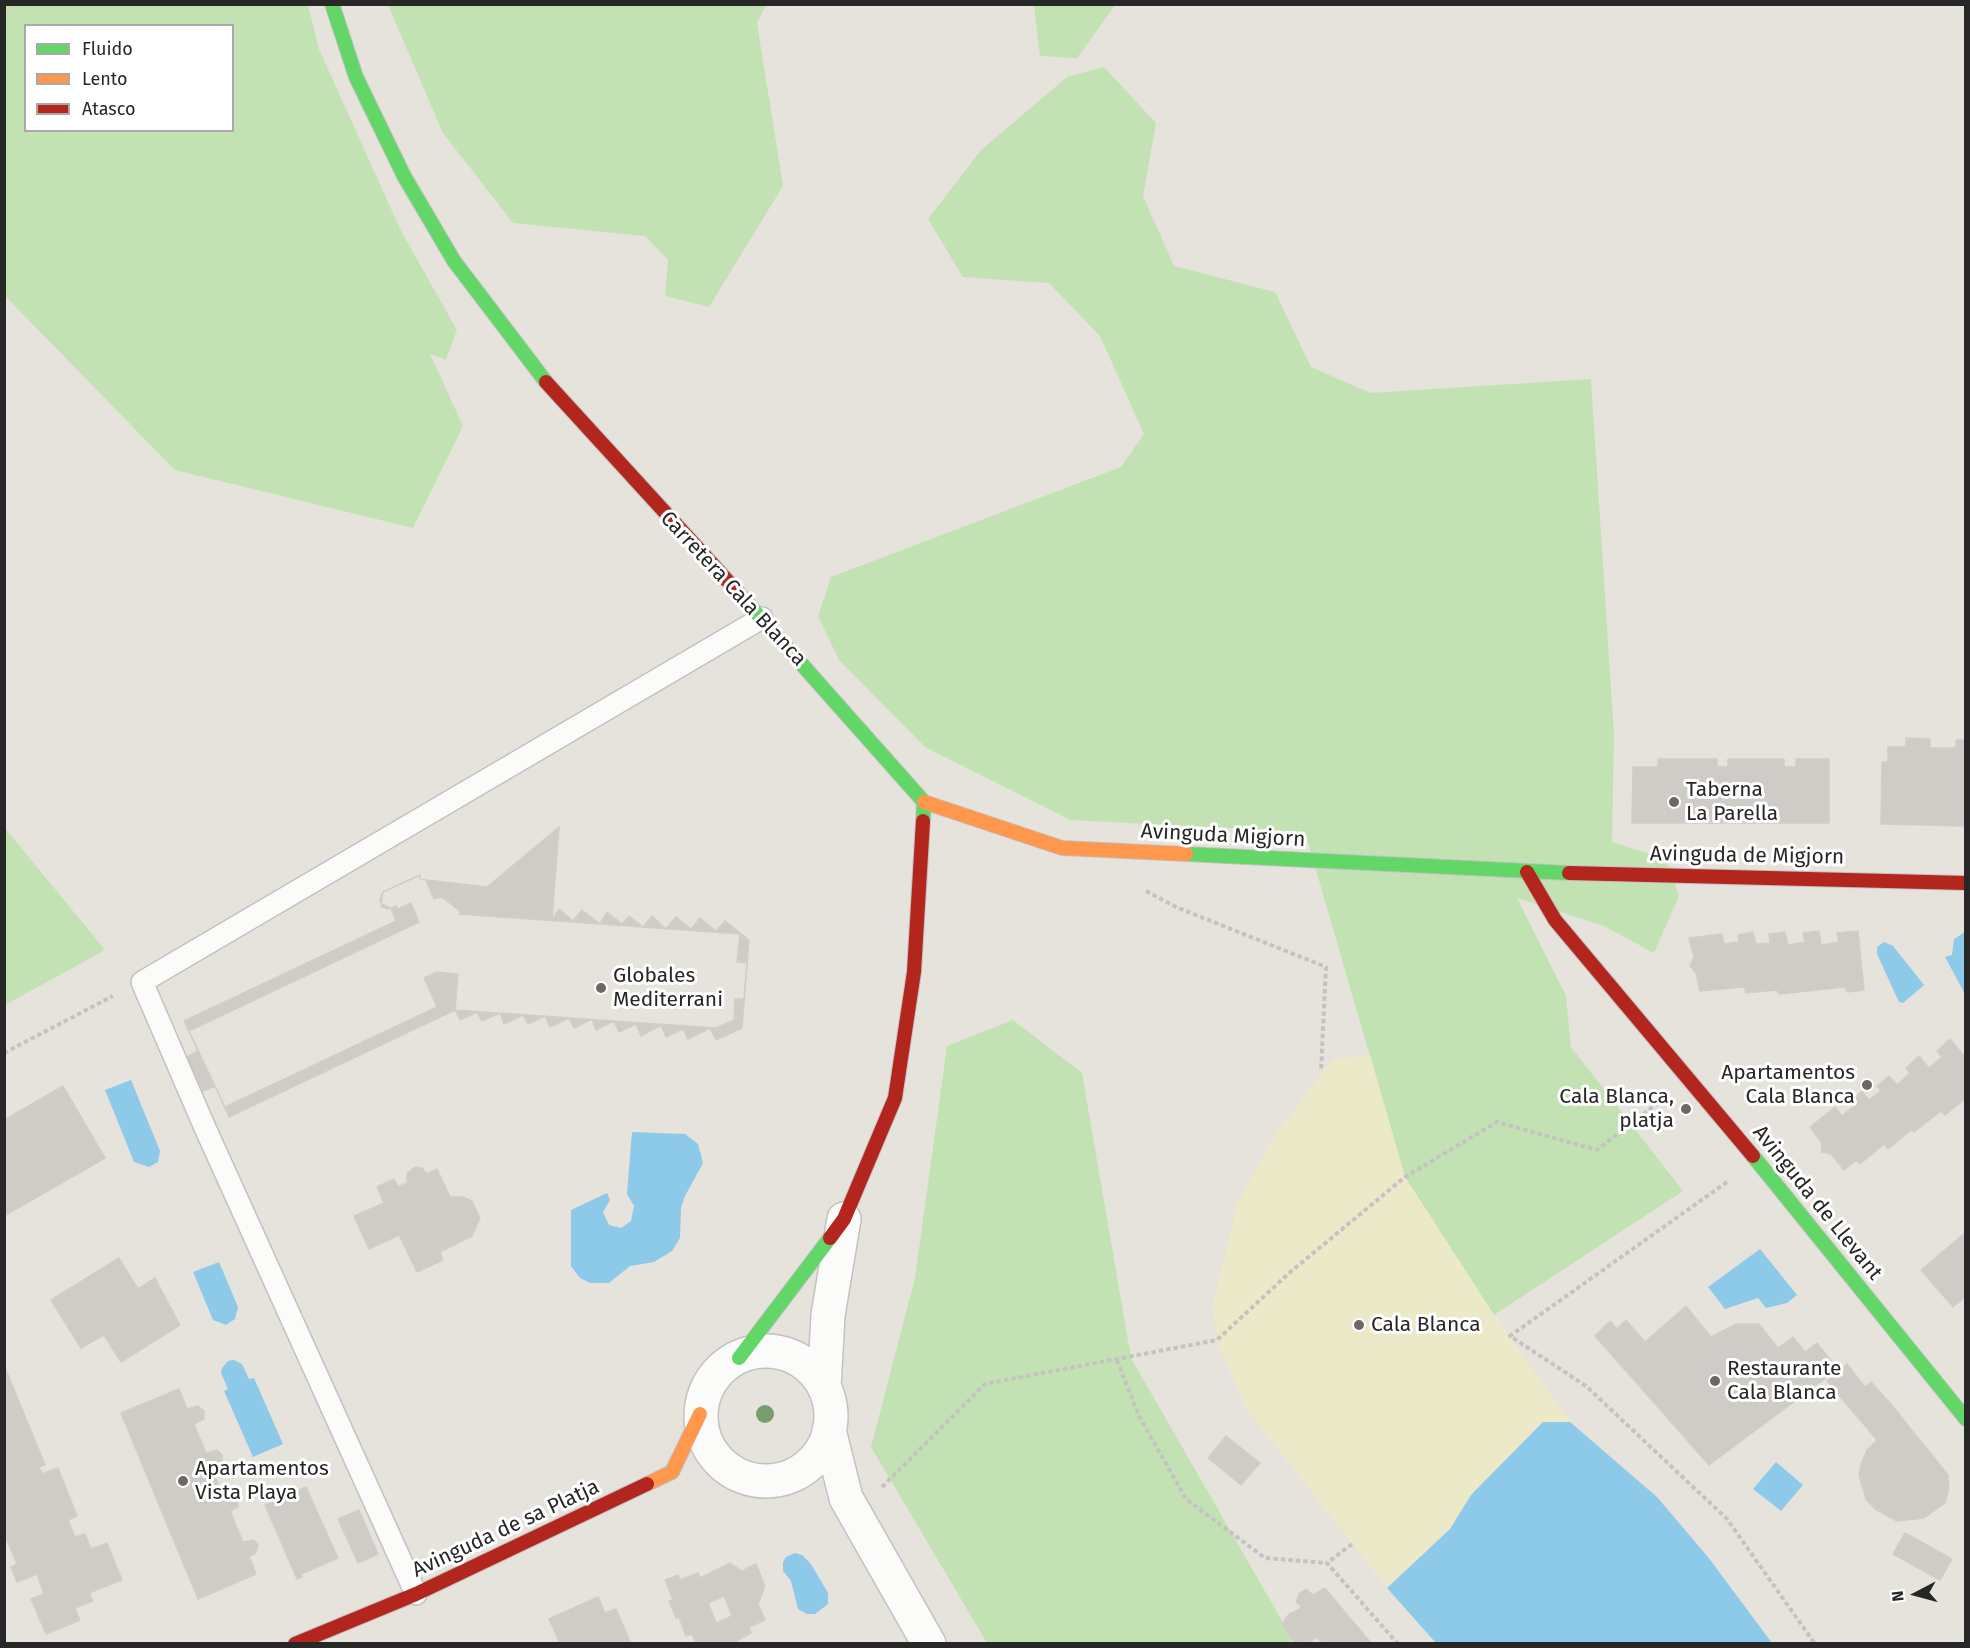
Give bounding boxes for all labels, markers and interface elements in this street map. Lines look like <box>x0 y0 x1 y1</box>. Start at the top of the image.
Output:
legend <box>24 24 234 132</box>
text: Fluido <box>82 38 133 60</box>
text: Lento <box>82 68 128 90</box>
text: Atasco <box>82 98 135 120</box>
street label: Carretera Cala Blanca <box>655 506 811 672</box>
place label: Taberna La Parella <box>1686 777 1778 827</box>
marker: Taberna La Parella <box>1667 795 1681 809</box>
street label: Avinguda Migjorn <box>1140 819 1306 853</box>
street label: Avinguda de Migjorn <box>1650 842 1844 870</box>
place label: Globales Mediterrani <box>613 963 723 1013</box>
marker: Globales Mediterrani <box>594 981 608 995</box>
place label: Apartamentos Cala Blanca <box>1721 1060 1855 1110</box>
marker: Apartamentos Cala Blanca <box>1860 1078 1874 1092</box>
place label: Cala Blanca, platja <box>1559 1084 1674 1134</box>
marker: Cala Blanca, platja <box>1679 1102 1693 1116</box>
street label: Avinguda de Llevant <box>1747 1121 1887 1285</box>
place label: Cala Blanca <box>1371 1312 1481 1338</box>
marker: Cala Blanca <box>1352 1318 1366 1332</box>
place label: Restaurante Cala Blanca <box>1727 1356 1842 1406</box>
marker: Restaurante Cala Blanca <box>1708 1374 1722 1388</box>
place label: Apartamentos Vista Playa <box>195 1456 329 1506</box>
marker: Apartamentos Vista Playa <box>176 1474 190 1488</box>
street label: Avinguda de sa Platja <box>408 1475 604 1583</box>
north arrow <box>1886 1564 1946 1624</box>
text: N <box>1888 1590 1908 1602</box>

